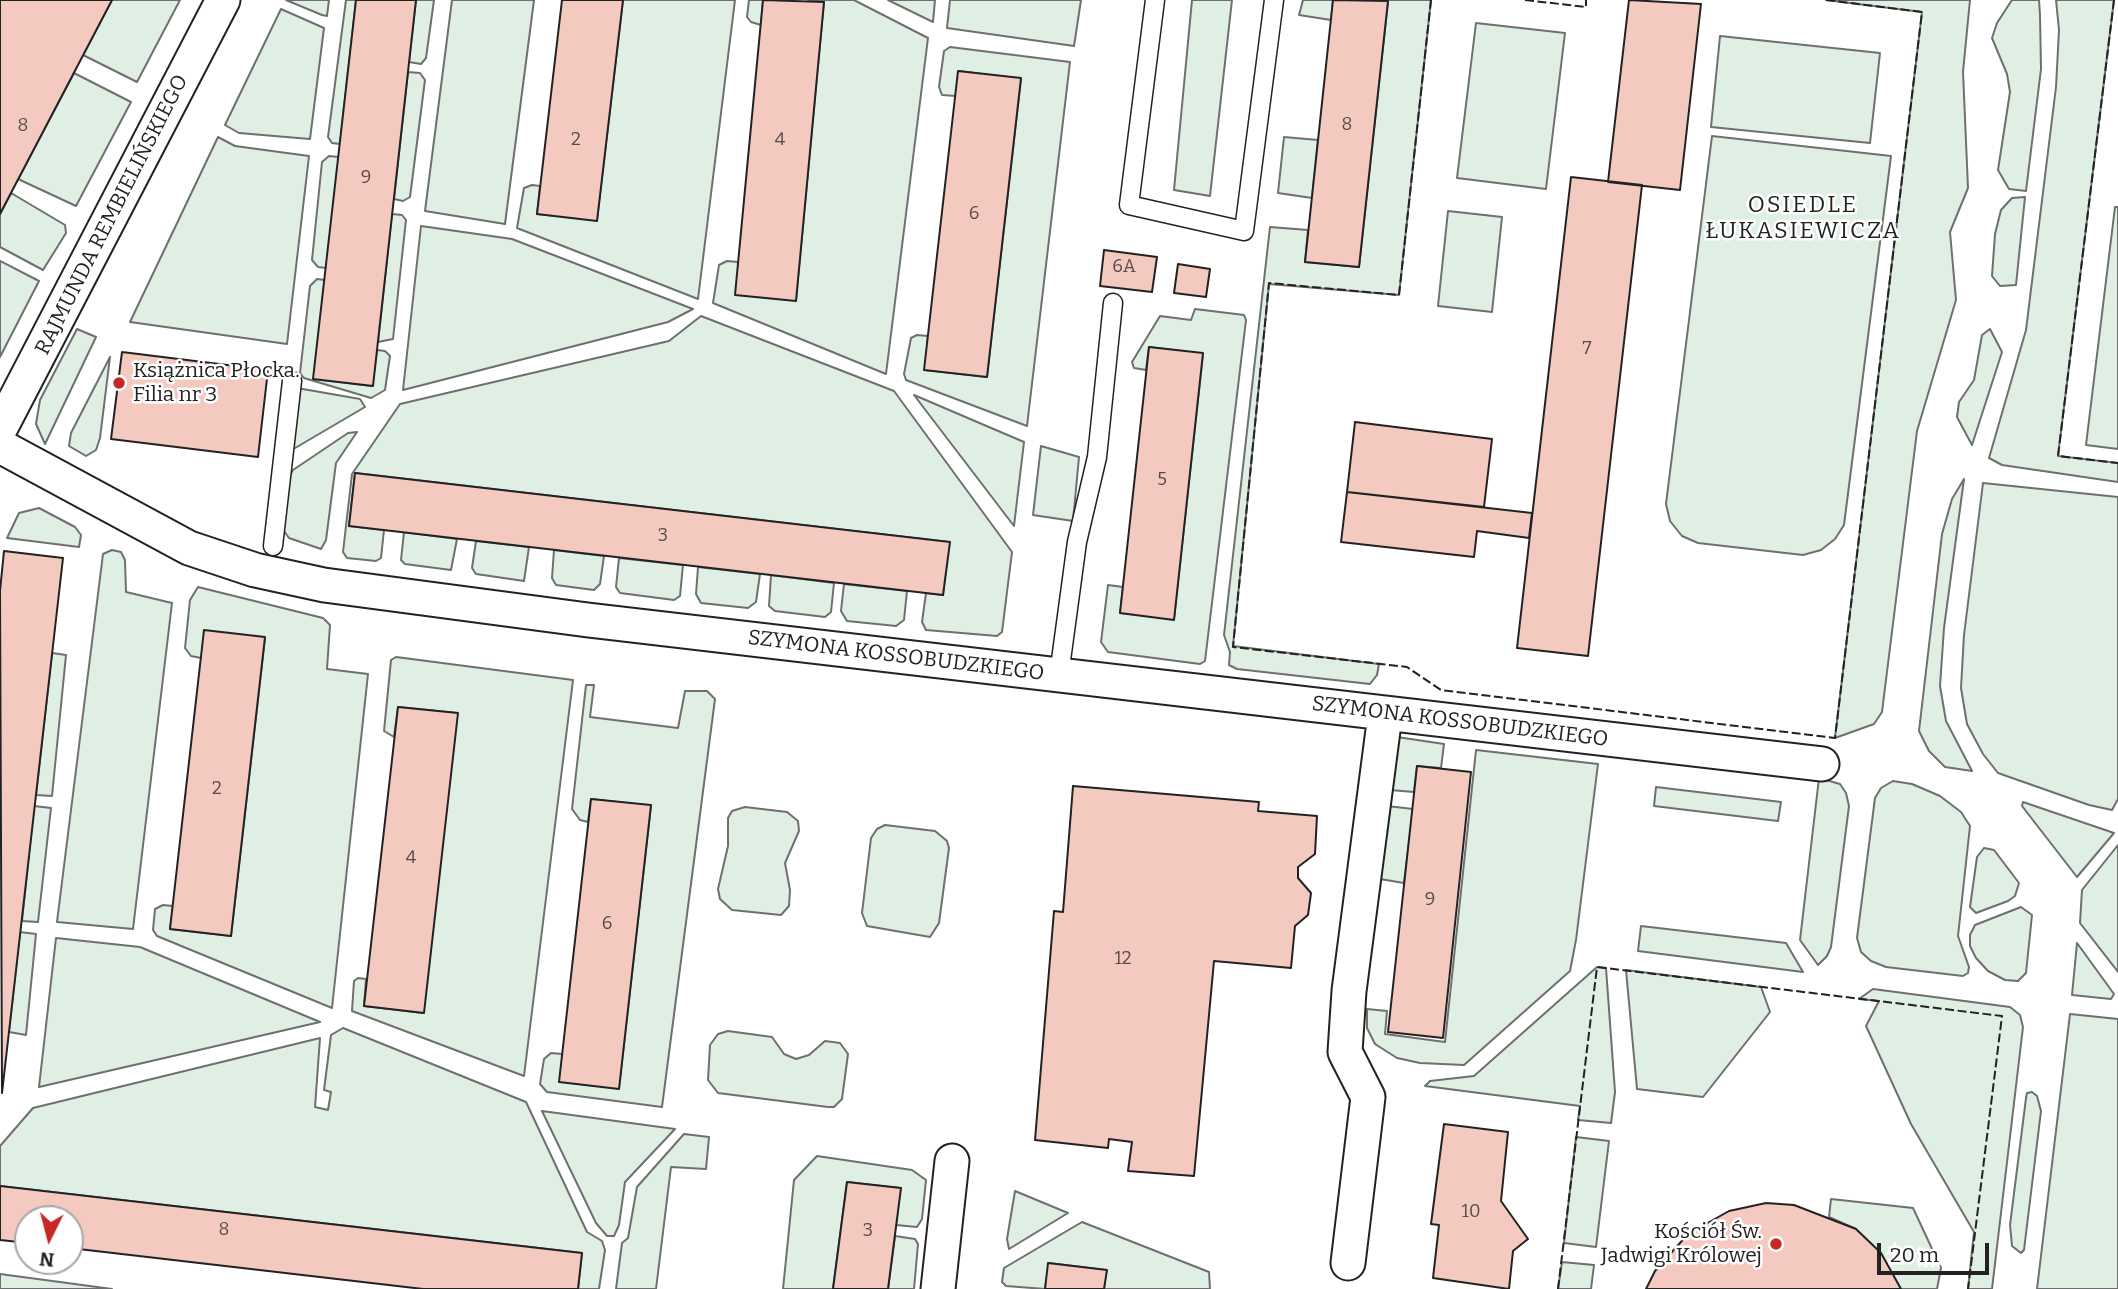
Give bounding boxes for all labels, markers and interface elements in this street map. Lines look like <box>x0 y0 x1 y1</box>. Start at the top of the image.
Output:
street label: RAJMUNDA REMBIELIŃSKIEGO <box>30 71 194 359</box>
house number: 8 <box>1342 114 1352 136</box>
house number: 8 <box>18 115 28 137</box>
house number: 2 <box>571 129 581 151</box>
house number: 4 <box>775 129 785 151</box>
house number: 9 <box>361 167 371 189</box>
district label: OSIEDLE ŁUKASIEWICZA <box>1707 192 1899 246</box>
house number: 6 <box>969 203 979 225</box>
house number: 6A <box>1112 256 1136 278</box>
house number: 7 <box>1582 338 1592 360</box>
place label: Książnica Płocka. Filia nr 3 <box>133 358 300 408</box>
marker: Książnica Płocka. Filia nr 3 <box>111 375 127 391</box>
house number: 5 <box>1157 469 1167 491</box>
house number: 3 <box>658 525 668 547</box>
street label: SZYMONA KOSSOBUDZKIEGO <box>746 625 1046 687</box>
street label: SZYMONA KOSSOBUDZKIEGO <box>1310 691 1610 753</box>
house number: 2 <box>212 778 222 800</box>
house number: 4 <box>406 847 416 869</box>
house number: 9 <box>1425 889 1435 911</box>
house number: 6 <box>602 913 612 935</box>
house number: 12 <box>1114 948 1132 970</box>
house number: 10 <box>1462 1201 1480 1223</box>
north arrow <box>14 1205 84 1275</box>
house number: 8 <box>219 1219 229 1241</box>
place label: Kościół Św. Jadwigi Królowej <box>1601 1219 1762 1269</box>
house number: 3 <box>863 1220 873 1242</box>
scale bar <box>1880 1230 1992 1274</box>
marker: Kościół Św. Jadwigi Królowej <box>1768 1236 1784 1252</box>
text: 20 m <box>1890 1242 1939 1268</box>
text: N <box>38 1247 55 1272</box>

